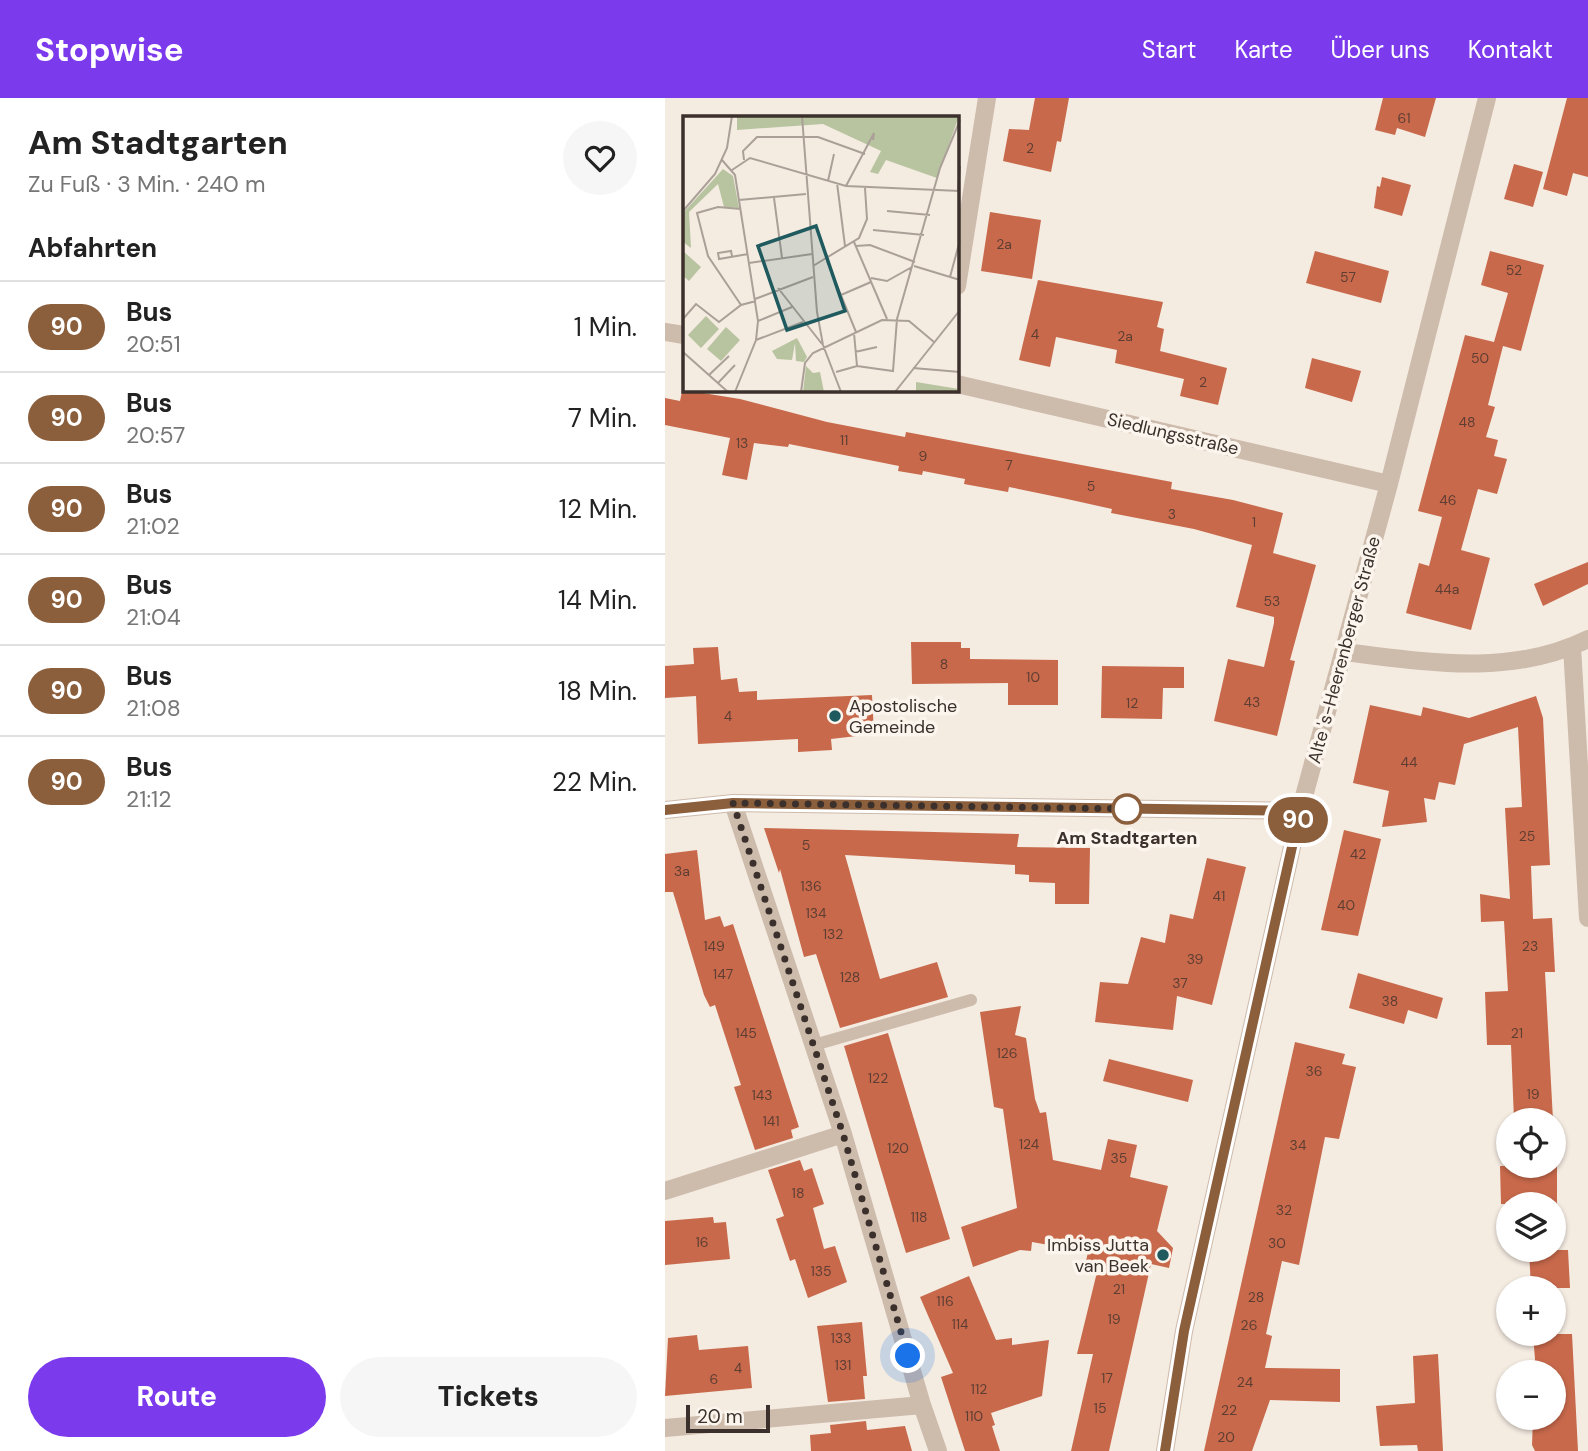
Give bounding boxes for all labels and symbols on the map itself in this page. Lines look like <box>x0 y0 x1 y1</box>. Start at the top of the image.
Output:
house number: 61 <box>1397 109 1411 127</box>
inset map <box>683 116 959 392</box>
house number: 2 <box>1026 139 1034 157</box>
house number: 2a <box>996 235 1012 253</box>
house number: 52 <box>1506 261 1522 279</box>
house number: 57 <box>1340 268 1356 286</box>
house number: 4 <box>1031 325 1040 343</box>
house number: 2a <box>1117 327 1133 345</box>
house number: 50 <box>1471 349 1489 367</box>
house number: 2 <box>1199 373 1207 391</box>
street label: Siedlungsstraße <box>1105 407 1241 461</box>
house number: 48 <box>1458 413 1476 431</box>
house number: 11 <box>840 431 848 449</box>
house number: 13 <box>736 434 748 452</box>
house number: 9 <box>919 447 928 465</box>
house number: 7 <box>1005 456 1013 474</box>
house number: 5 <box>1087 477 1095 495</box>
house number: 46 <box>1439 491 1457 509</box>
house number: 3 <box>1168 505 1176 523</box>
house number: 1 <box>1252 513 1256 531</box>
street label: Alte 's-Heerenberger Straße <box>1302 534 1386 766</box>
house number: 44a <box>1435 580 1459 598</box>
house number: 53 <box>1264 592 1280 610</box>
house number: 8 <box>940 655 948 673</box>
house number: 10 <box>1026 668 1040 686</box>
house number: 43 <box>1244 693 1260 711</box>
place label: Apostolische Gemeinde <box>849 694 957 739</box>
house number: 12 <box>1126 694 1138 712</box>
house number: 4 <box>724 707 733 725</box>
marker: Apostolische Gemeinde <box>827 708 843 724</box>
house number: 44 <box>1401 753 1418 771</box>
marker: Am Stadtgarten <box>1112 794 1142 824</box>
line badge: 90 <box>1267 797 1329 843</box>
place label: Am Stadtgarten <box>1057 826 1197 850</box>
house number: 25 <box>1519 827 1535 845</box>
house number: 5 <box>802 836 810 854</box>
house number: 42 <box>1350 845 1366 863</box>
house number: 3a <box>674 862 690 880</box>
house number: 136 <box>800 877 822 895</box>
house number: 41 <box>1213 887 1225 905</box>
house number: 40 <box>1337 896 1355 914</box>
house number: 134 <box>805 904 827 922</box>
house number: 132 <box>823 925 843 943</box>
house number: 149 <box>703 937 725 955</box>
house number: 23 <box>1522 937 1538 955</box>
house number: 39 <box>1187 950 1204 968</box>
house number: 147 <box>713 965 733 983</box>
house number: 128 <box>840 968 860 986</box>
house number: 37 <box>1172 974 1188 992</box>
house number: 38 <box>1382 992 1398 1010</box>
house number: 145 <box>735 1024 757 1042</box>
house number: 21 <box>1511 1024 1523 1042</box>
house number: 126 <box>996 1044 1018 1062</box>
house number: 36 <box>1305 1062 1323 1080</box>
house number: 122 <box>868 1069 888 1087</box>
house number: 19 <box>1526 1085 1540 1103</box>
house number: 143 <box>751 1086 773 1104</box>
house number: 141 <box>762 1112 780 1130</box>
house number: 124 <box>1019 1135 1040 1153</box>
house number: 34 <box>1290 1136 1307 1154</box>
house number: 120 <box>887 1139 909 1157</box>
house number: 35 <box>1111 1149 1127 1167</box>
house number: 18 <box>792 1184 804 1202</box>
house number: 32 <box>1276 1201 1292 1219</box>
house number: 118 <box>910 1208 928 1226</box>
house number: 16 <box>695 1233 709 1251</box>
place label: Imbiss Jutta van Beek <box>1047 1233 1149 1278</box>
house number: 30 <box>1268 1234 1286 1252</box>
marker: Imbiss Jutta van Beek <box>1155 1247 1171 1263</box>
house number: 135 <box>810 1262 832 1280</box>
house number: 21 <box>1113 1280 1125 1298</box>
house number: 28 <box>1248 1288 1264 1306</box>
house number: 116 <box>936 1292 954 1310</box>
house number: 19 <box>1107 1310 1121 1328</box>
house number: 114 <box>951 1315 969 1333</box>
house number: 26 <box>1241 1316 1257 1334</box>
house number: 133 <box>831 1329 851 1347</box>
your location <box>890 1338 925 1373</box>
house number: 131 <box>835 1356 851 1374</box>
house number: 4 <box>734 1359 743 1377</box>
house number: 17 <box>1101 1369 1113 1387</box>
house number: 6 <box>710 1370 718 1388</box>
house number: 24 <box>1237 1373 1254 1391</box>
house number: 112 <box>971 1380 987 1398</box>
house number: 15 <box>1094 1399 1106 1417</box>
house number: 22 <box>1221 1401 1237 1419</box>
scale bar <box>686 1402 770 1434</box>
house number: 110 <box>965 1407 983 1425</box>
house number: 20 <box>1217 1428 1235 1446</box>

